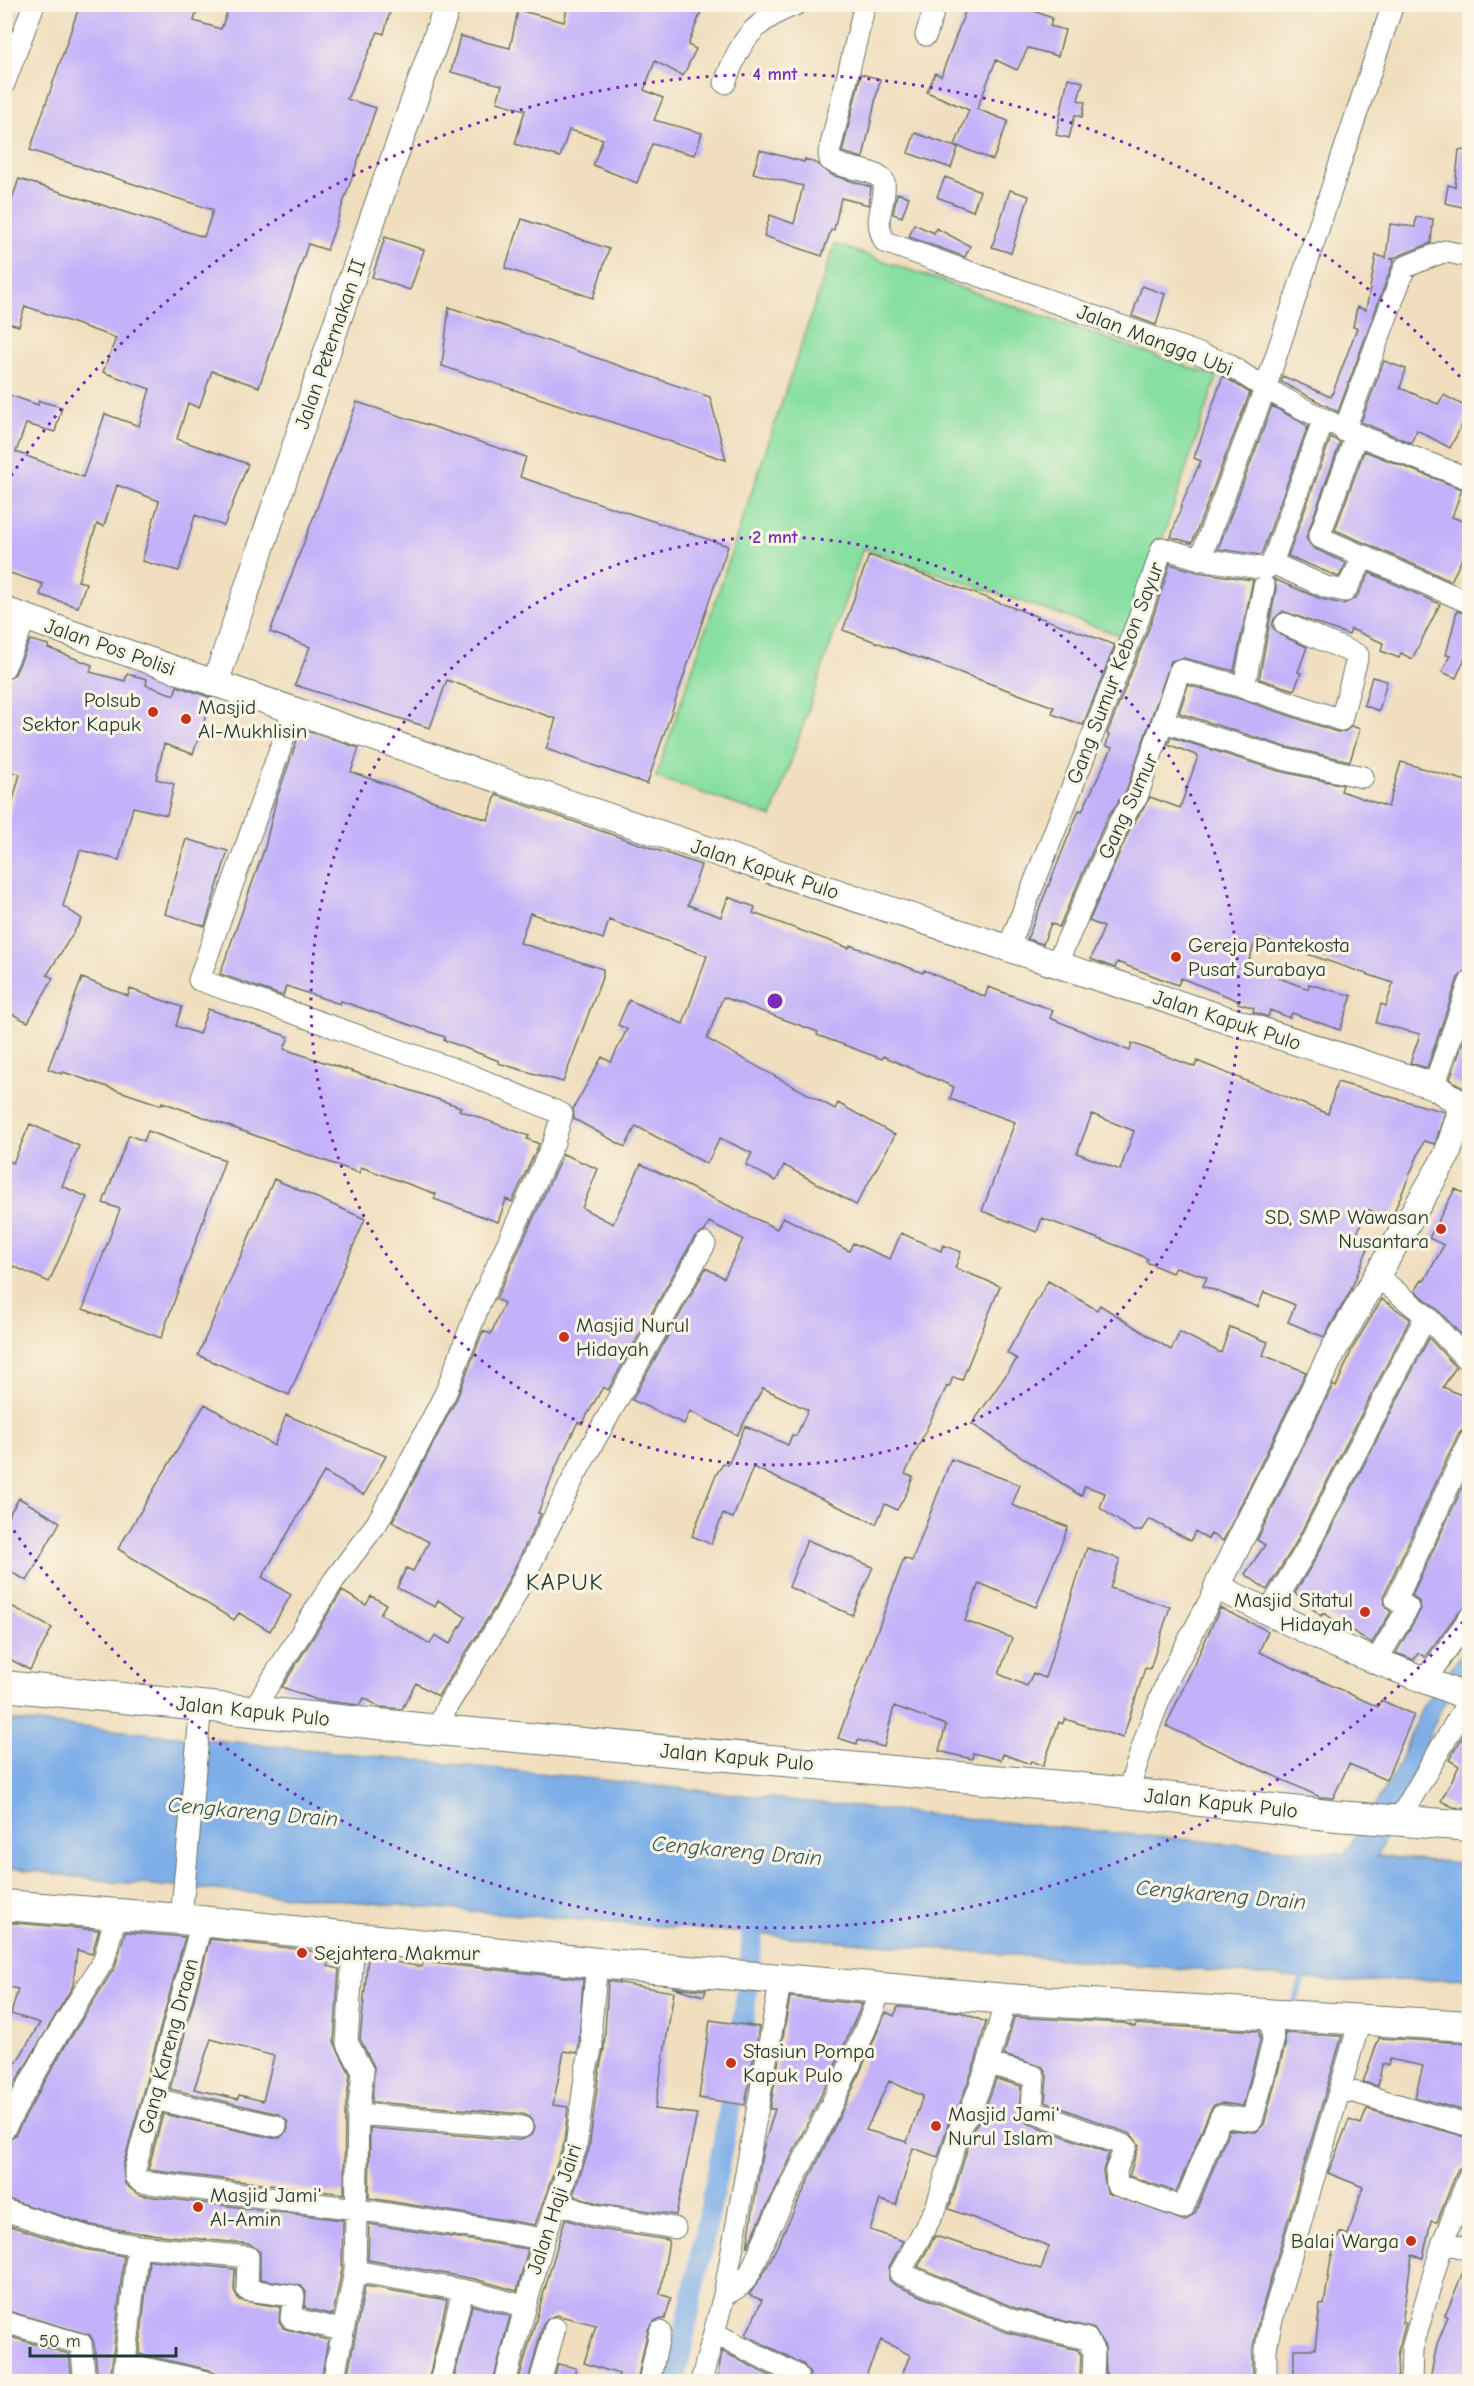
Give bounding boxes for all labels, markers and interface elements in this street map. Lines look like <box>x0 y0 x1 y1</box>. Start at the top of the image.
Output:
text: 4 mnt <box>753 64 799 85</box>
street label: Jalan Peternakan II <box>290 256 370 432</box>
street label: Jalan Mangga Ubi <box>1074 299 1236 381</box>
text: 2 mnt <box>752 527 799 548</box>
street label: Gang Sumur Kebon Sayur <box>1062 558 1169 787</box>
street label: Jalan Pos Polisi <box>41 613 179 681</box>
place label: Polsub Sektor Kapuk <box>22 688 141 736</box>
place label: Masjid Al-Mukhlisin <box>198 695 307 743</box>
marker: Polsub Sektor Kapuk <box>146 705 160 719</box>
marker: Masjid Al-Mukhlisin <box>179 712 193 726</box>
street label: Gang Sumur <box>1093 748 1163 863</box>
street label: Jalan Kapuk Pulo <box>688 834 842 904</box>
place label: Gereja Pantekosta Pusat Surabaya <box>1188 933 1350 981</box>
marker: Gereja Pantekosta Pusat Surabaya <box>1169 950 1183 964</box>
street label: Jalan Kapuk Pulo <box>1150 985 1304 1055</box>
centre of rings <box>765 991 785 1011</box>
place label: SD, SMP Wawasan Nusantara <box>1265 1205 1429 1253</box>
marker: SD, SMP Wawasan Nusantara <box>1434 1222 1448 1236</box>
place label: Masjid Nurul Hidayah <box>576 1313 689 1361</box>
marker: Masjid Nurul Hidayah <box>557 1330 571 1344</box>
district label: KAPUK <box>526 1568 604 1596</box>
place label: Masjid Sitatul Hidayah <box>1234 1588 1353 1636</box>
marker: Masjid Sitatul Hidayah <box>1358 1605 1372 1619</box>
street label: Jalan Kapuk Pulo <box>175 1691 331 1731</box>
street label: Jalan Kapuk Pulo <box>659 1738 815 1776</box>
street label: Jalan Kapuk Pulo <box>1143 1783 1299 1823</box>
water label: Cengkareng Drain <box>167 1792 339 1832</box>
water label: Cengkareng Drain <box>651 1831 823 1871</box>
water label: Cengkareng Drain <box>1135 1875 1307 1915</box>
place label: Sejahtera Makmur <box>314 1941 481 1965</box>
marker: Sejahtera Makmur <box>295 1946 309 1960</box>
street label: Gang Kareng Draan <box>133 1956 203 2136</box>
place label: Stasiun Pompa Kapuk Pulo <box>743 2039 875 2087</box>
marker: Stasiun Pompa Kapuk Pulo <box>724 2056 738 2070</box>
place label: Masjid Jami' Nurul Islam <box>948 2102 1060 2150</box>
marker: Masjid Jami' Nurul Islam <box>929 2119 943 2133</box>
street label: Jalan Haji Jairi <box>522 2141 586 2277</box>
place label: Masjid Jami' Al-Amin <box>210 2183 322 2231</box>
marker: Masjid Jami' Al-Amin <box>191 2200 205 2214</box>
place label: Balai Warga <box>1291 2229 1399 2253</box>
marker: Balai Warga <box>1404 2234 1418 2248</box>
scale bar <box>30 2320 176 2358</box>
text: 50 m <box>39 2331 81 2352</box>

